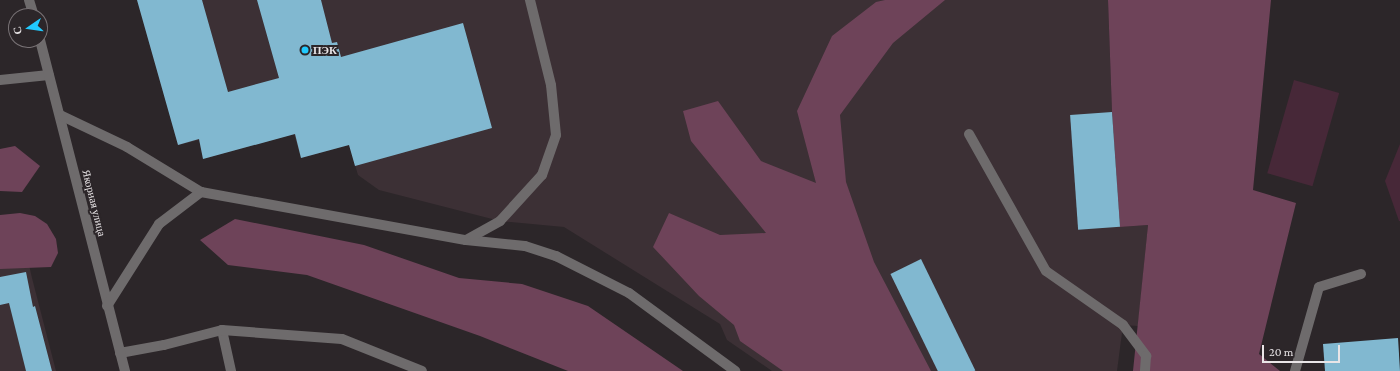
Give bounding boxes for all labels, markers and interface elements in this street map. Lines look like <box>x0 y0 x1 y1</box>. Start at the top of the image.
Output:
north arrow <box>8 8 48 48</box>
text: С <box>11 25 24 36</box>
place label: ПЭК <box>313 43 337 57</box>
marker: ПЭК <box>300 45 310 55</box>
street label: Якорная улица <box>79 168 109 238</box>
scale bar <box>1264 337 1342 363</box>
text: 20 m <box>1269 345 1293 359</box>

